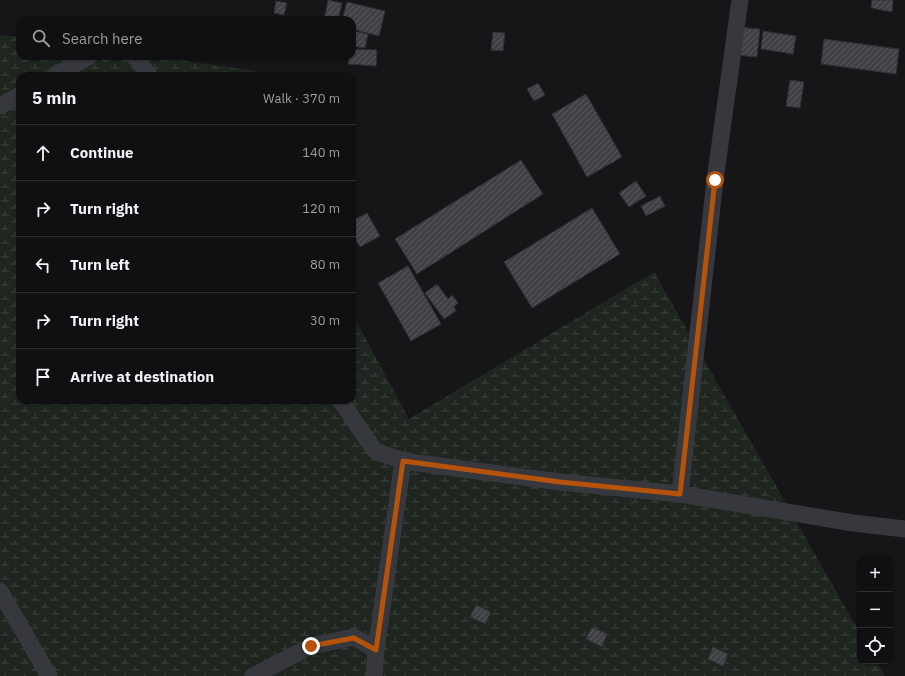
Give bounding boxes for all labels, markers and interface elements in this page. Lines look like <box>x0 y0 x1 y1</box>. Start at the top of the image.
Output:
search box <box>16 16 356 60</box>
icon: search <box>30 27 52 49</box>
text: Search here <box>62 29 142 48</box>
text: 5 min <box>32 87 76 109</box>
text: Walk · 370 m <box>263 90 340 107</box>
icon: ahead <box>32 142 54 164</box>
text: Continue <box>70 143 134 162</box>
text: 140 m <box>302 144 340 161</box>
route start <box>706 171 724 189</box>
icon: right <box>32 198 54 220</box>
text: Turn right <box>70 199 139 218</box>
text: 120 m <box>302 200 340 217</box>
icon: left <box>32 254 54 276</box>
text: Turn left <box>70 255 130 274</box>
text: 80 m <box>310 256 340 273</box>
icon: right <box>32 310 54 332</box>
text: Turn right <box>70 311 139 330</box>
text: 30 m <box>310 312 340 329</box>
icon: arrive <box>32 366 54 388</box>
text: Arrive at destination <box>70 367 214 386</box>
map controls <box>857 556 893 664</box>
button: + <box>857 556 893 592</box>
button: − <box>857 592 893 628</box>
button: locate <box>857 628 893 664</box>
route end <box>302 637 320 655</box>

